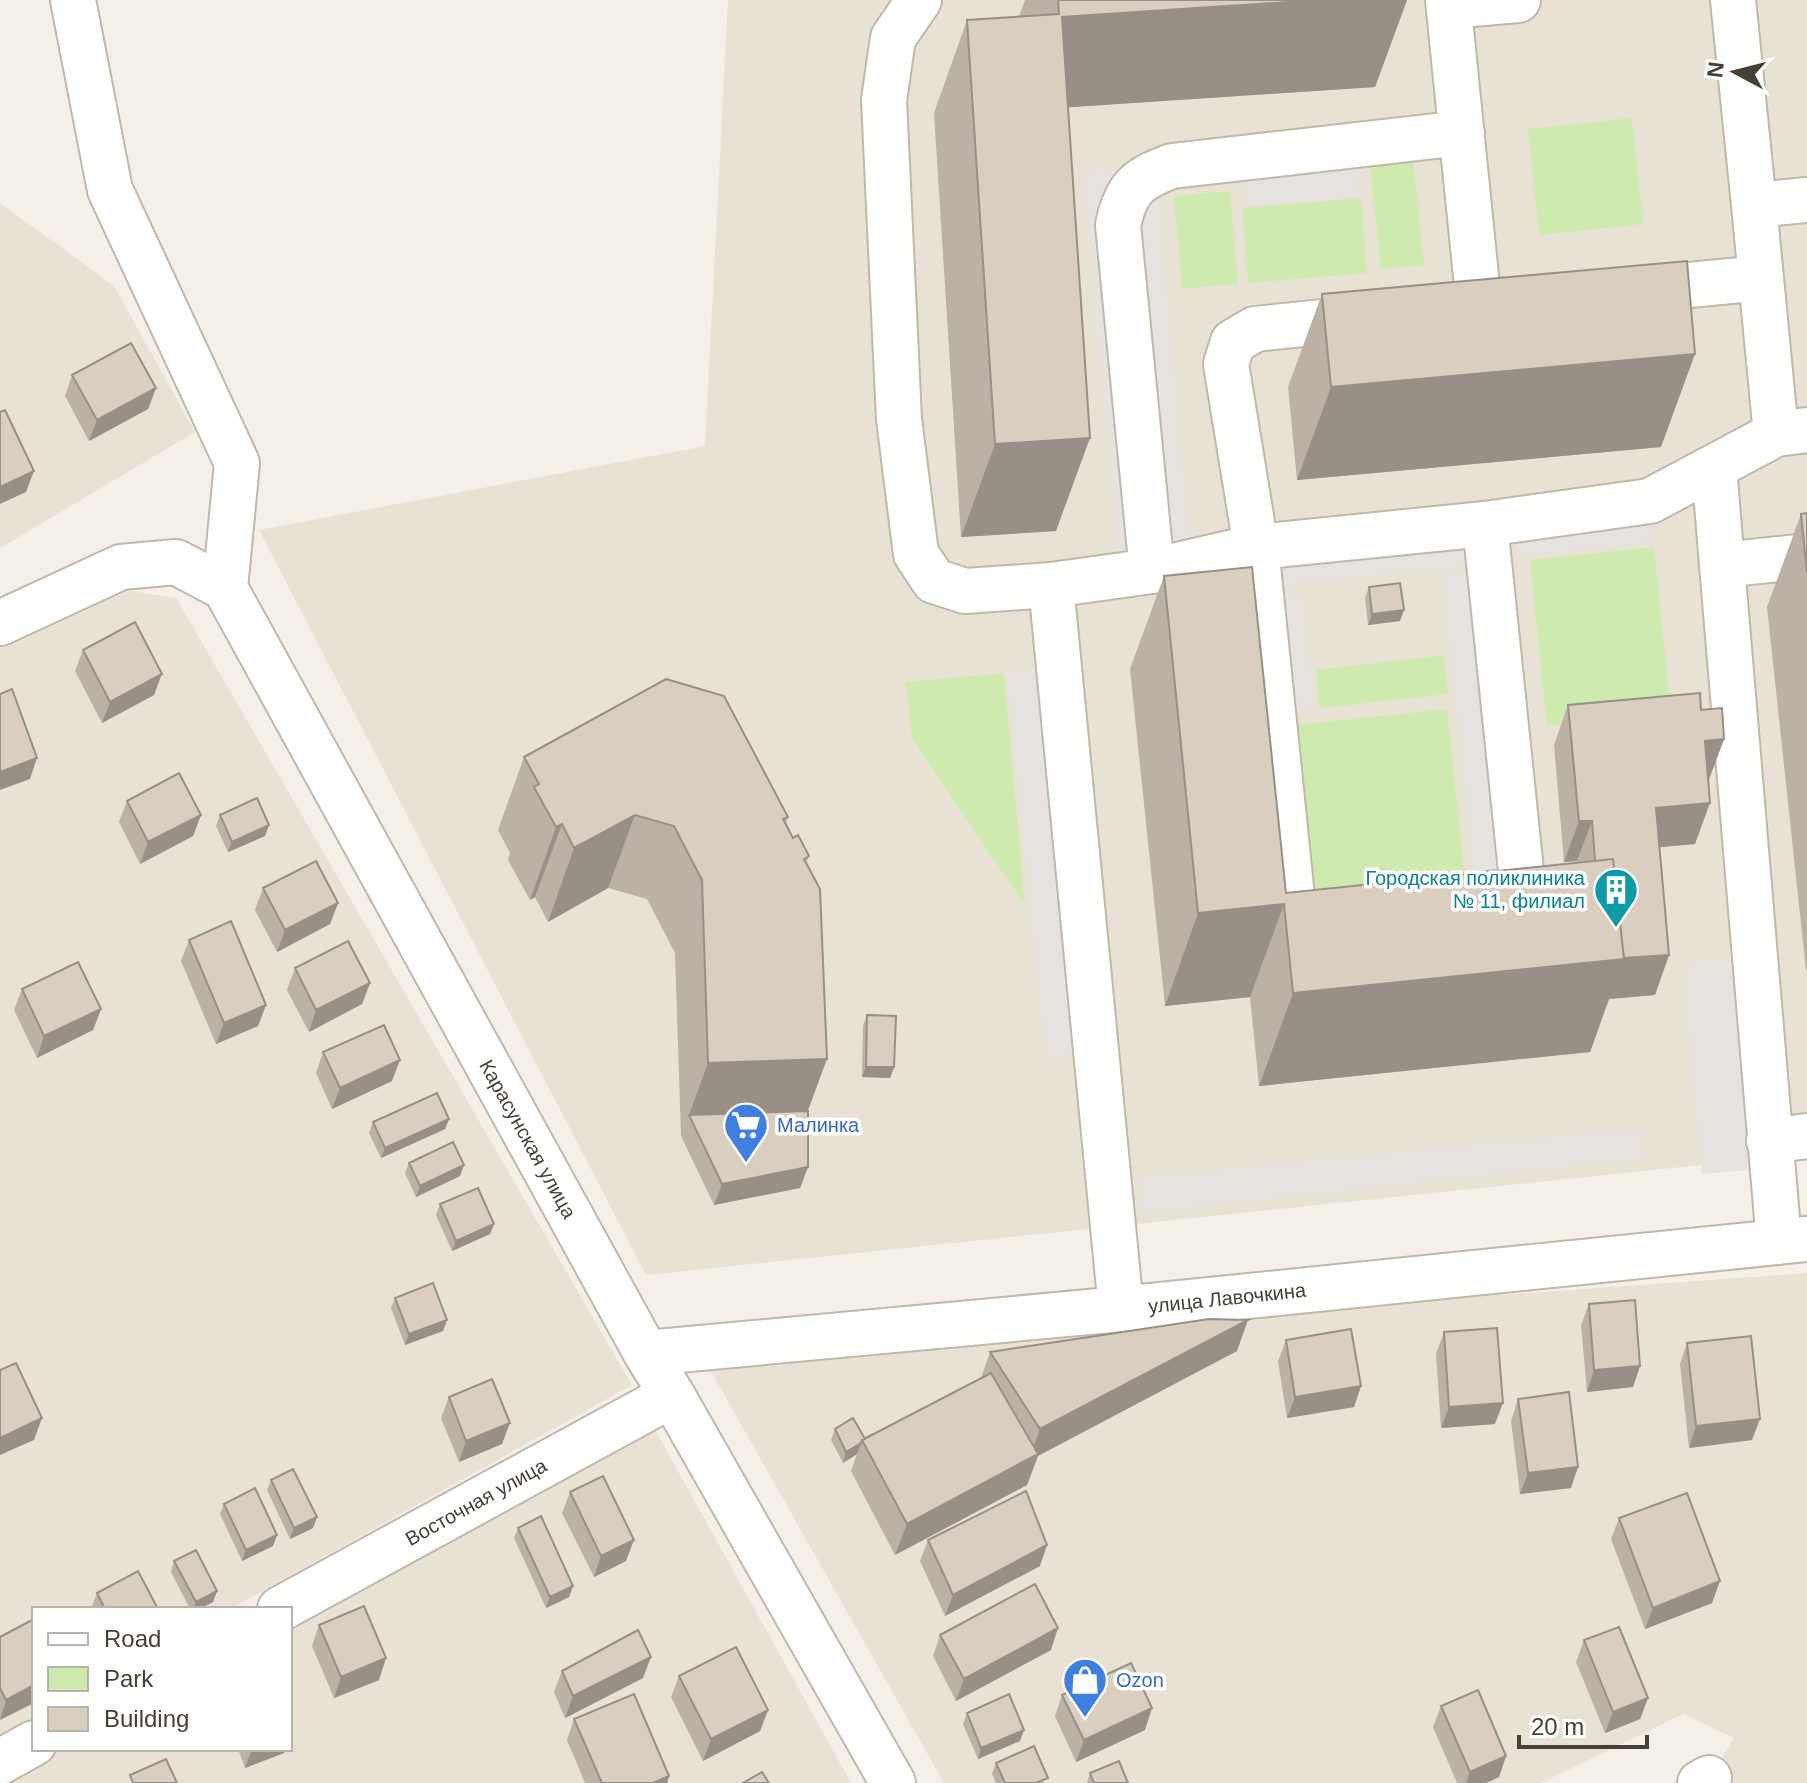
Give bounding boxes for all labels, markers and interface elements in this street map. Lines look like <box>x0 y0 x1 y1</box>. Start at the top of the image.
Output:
north arrow <box>1695 32 1775 112</box>
text: N <box>1702 60 1729 79</box>
building icon: Городская поликлиника № 11, филиал <box>1592 866 1640 929</box>
place label: Городская поликлиника № 11, филиал <box>1366 867 1586 912</box>
street label: Карасунская улица <box>475 1056 581 1223</box>
supermarket icon: Малинка <box>722 1101 770 1164</box>
place label: Малинка <box>777 1114 860 1136</box>
street label: улица Лавочкина <box>1147 1279 1308 1317</box>
street label: Восточная улица <box>402 1454 551 1550</box>
legend <box>32 1607 292 1751</box>
text: Road <box>104 1625 161 1652</box>
shop icon: Ozon <box>1061 1656 1109 1719</box>
text: Park <box>104 1665 154 1692</box>
place label: Ozon <box>1116 1669 1164 1691</box>
scale bar <box>1519 1699 1647 1749</box>
text: Building <box>104 1705 189 1732</box>
text: 20 m <box>1531 1713 1584 1740</box>

